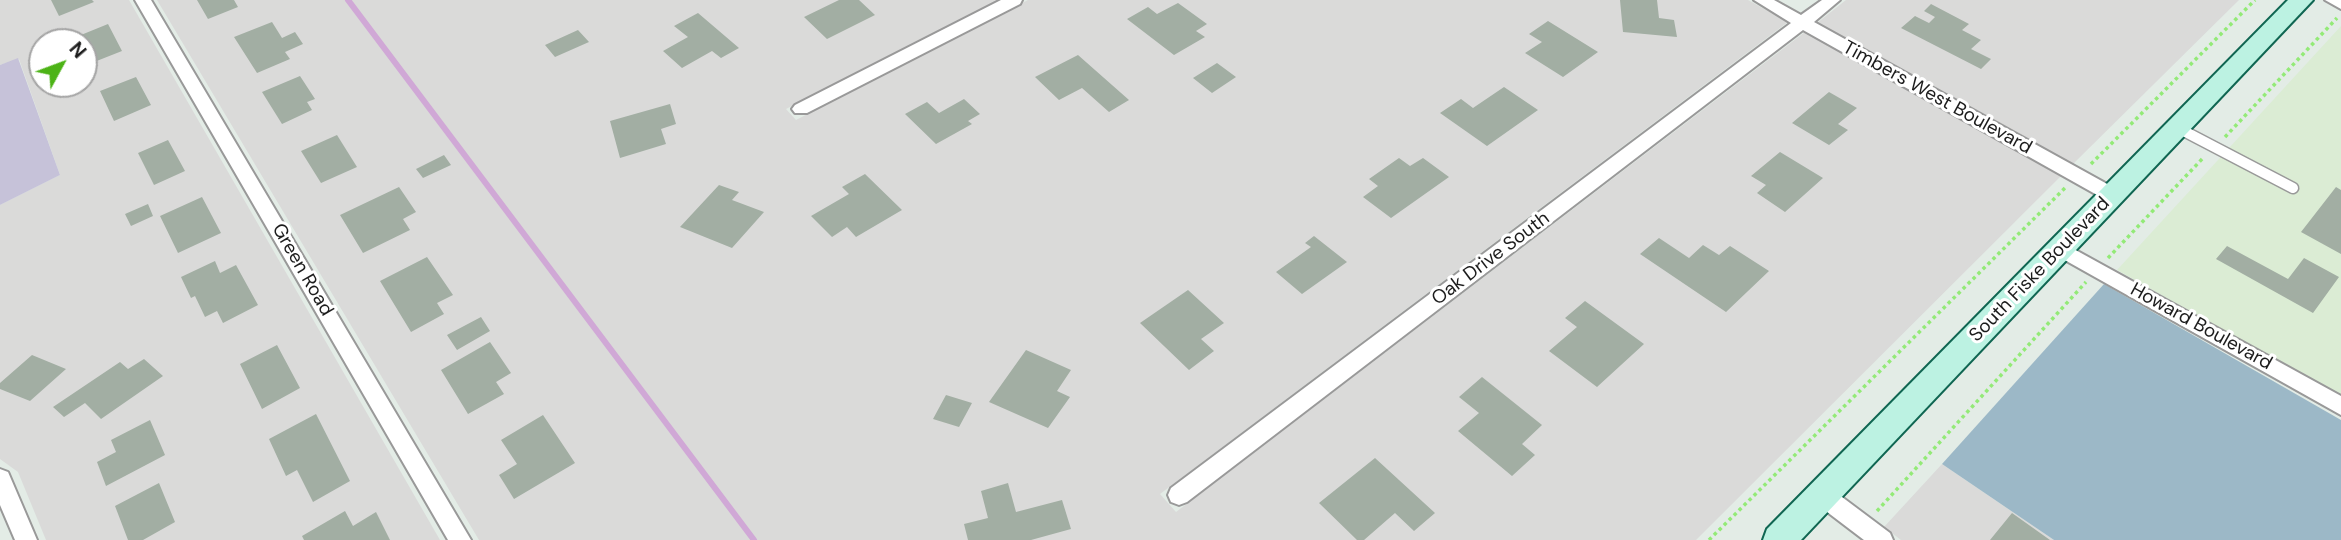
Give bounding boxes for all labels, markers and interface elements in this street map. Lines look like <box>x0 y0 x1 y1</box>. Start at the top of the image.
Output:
north arrow <box>28 28 98 98</box>
street label: Timbers West Boulevard <box>1838 36 2036 160</box>
text: N <box>64 37 92 64</box>
street label: South Fiske Boulevard <box>1965 193 2115 347</box>
street label: Oak Drive South <box>1428 207 1554 311</box>
street label: Green Road <box>266 220 338 320</box>
street label: Howard Boulevard <box>2126 279 2276 375</box>

